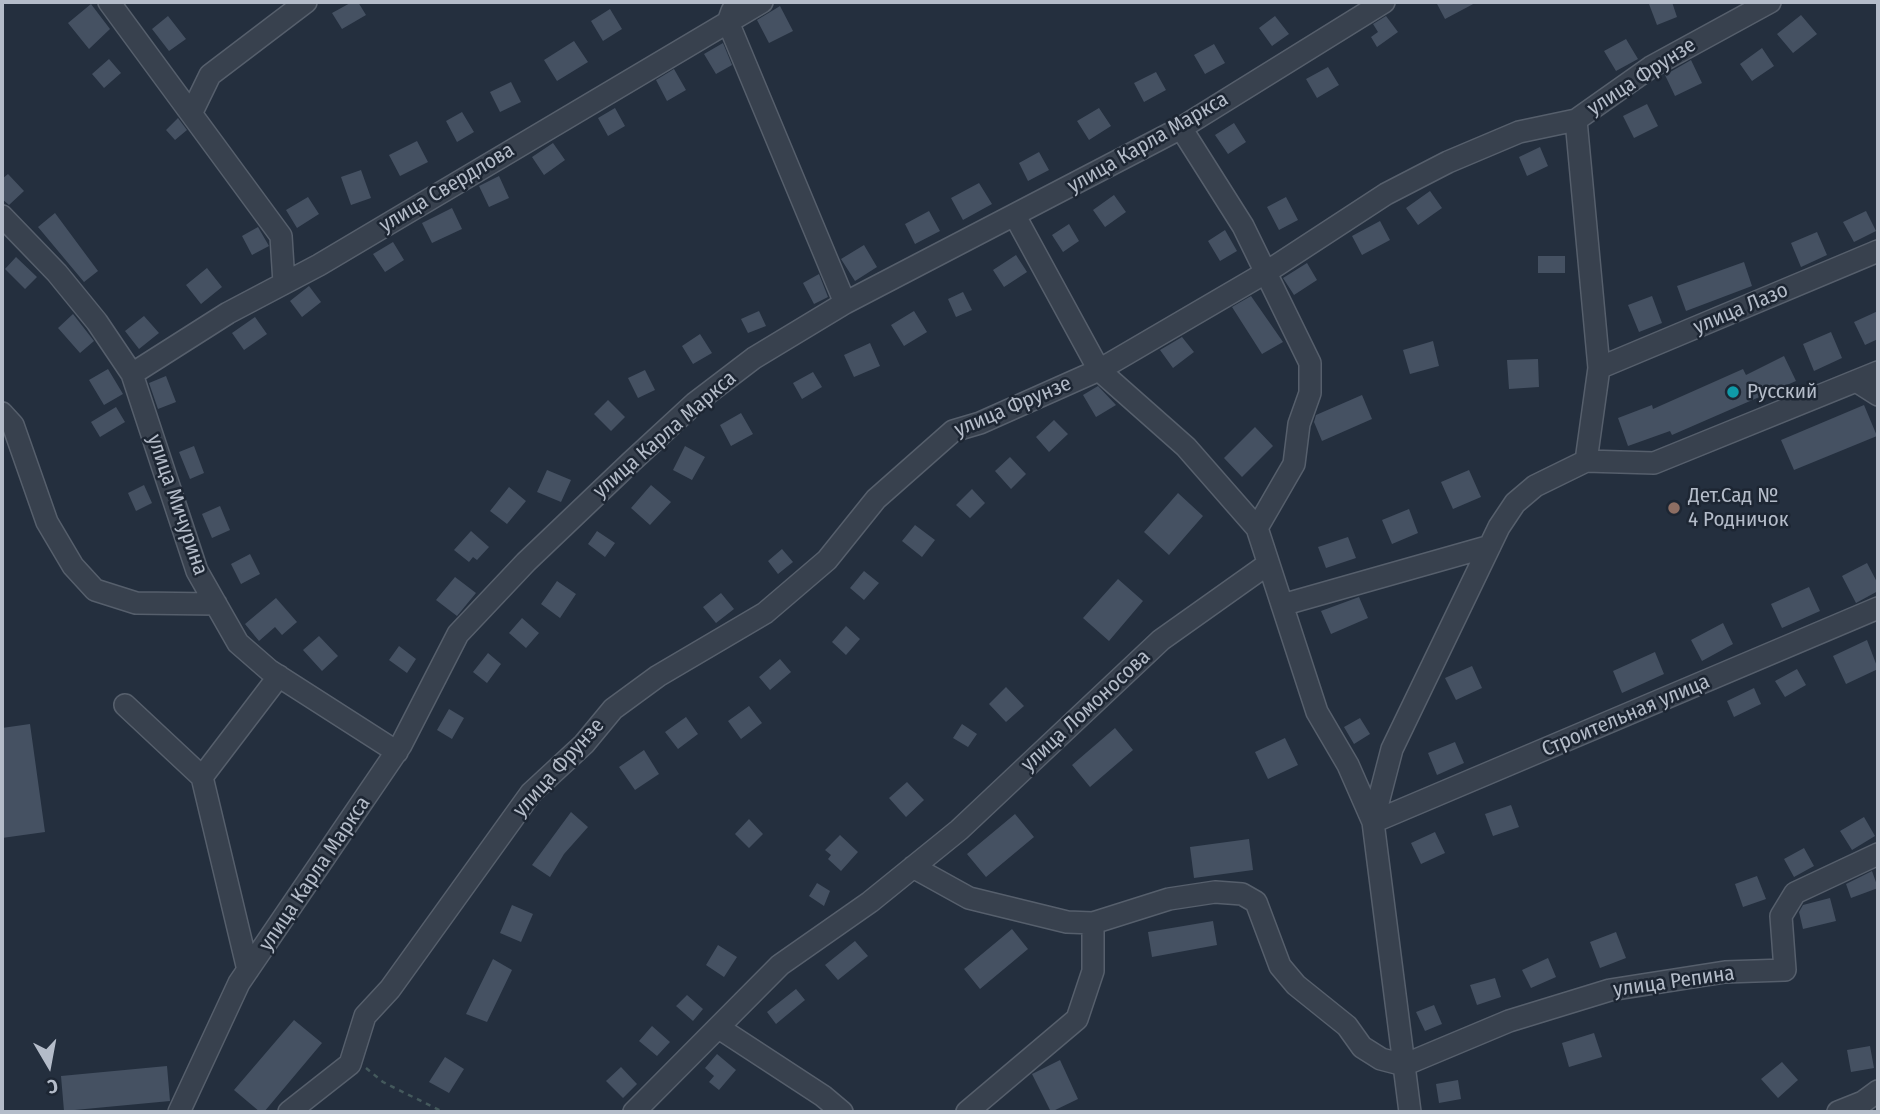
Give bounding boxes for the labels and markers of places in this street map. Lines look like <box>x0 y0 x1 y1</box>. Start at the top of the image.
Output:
place label: Русский <box>1747 379 1817 405</box>
marker: Русский <box>1725 384 1741 400</box>
place label: Дет.Сад № 4 Родничок <box>1688 483 1789 533</box>
marker: Дет.Сад № 4 Родничок <box>1666 500 1682 516</box>

